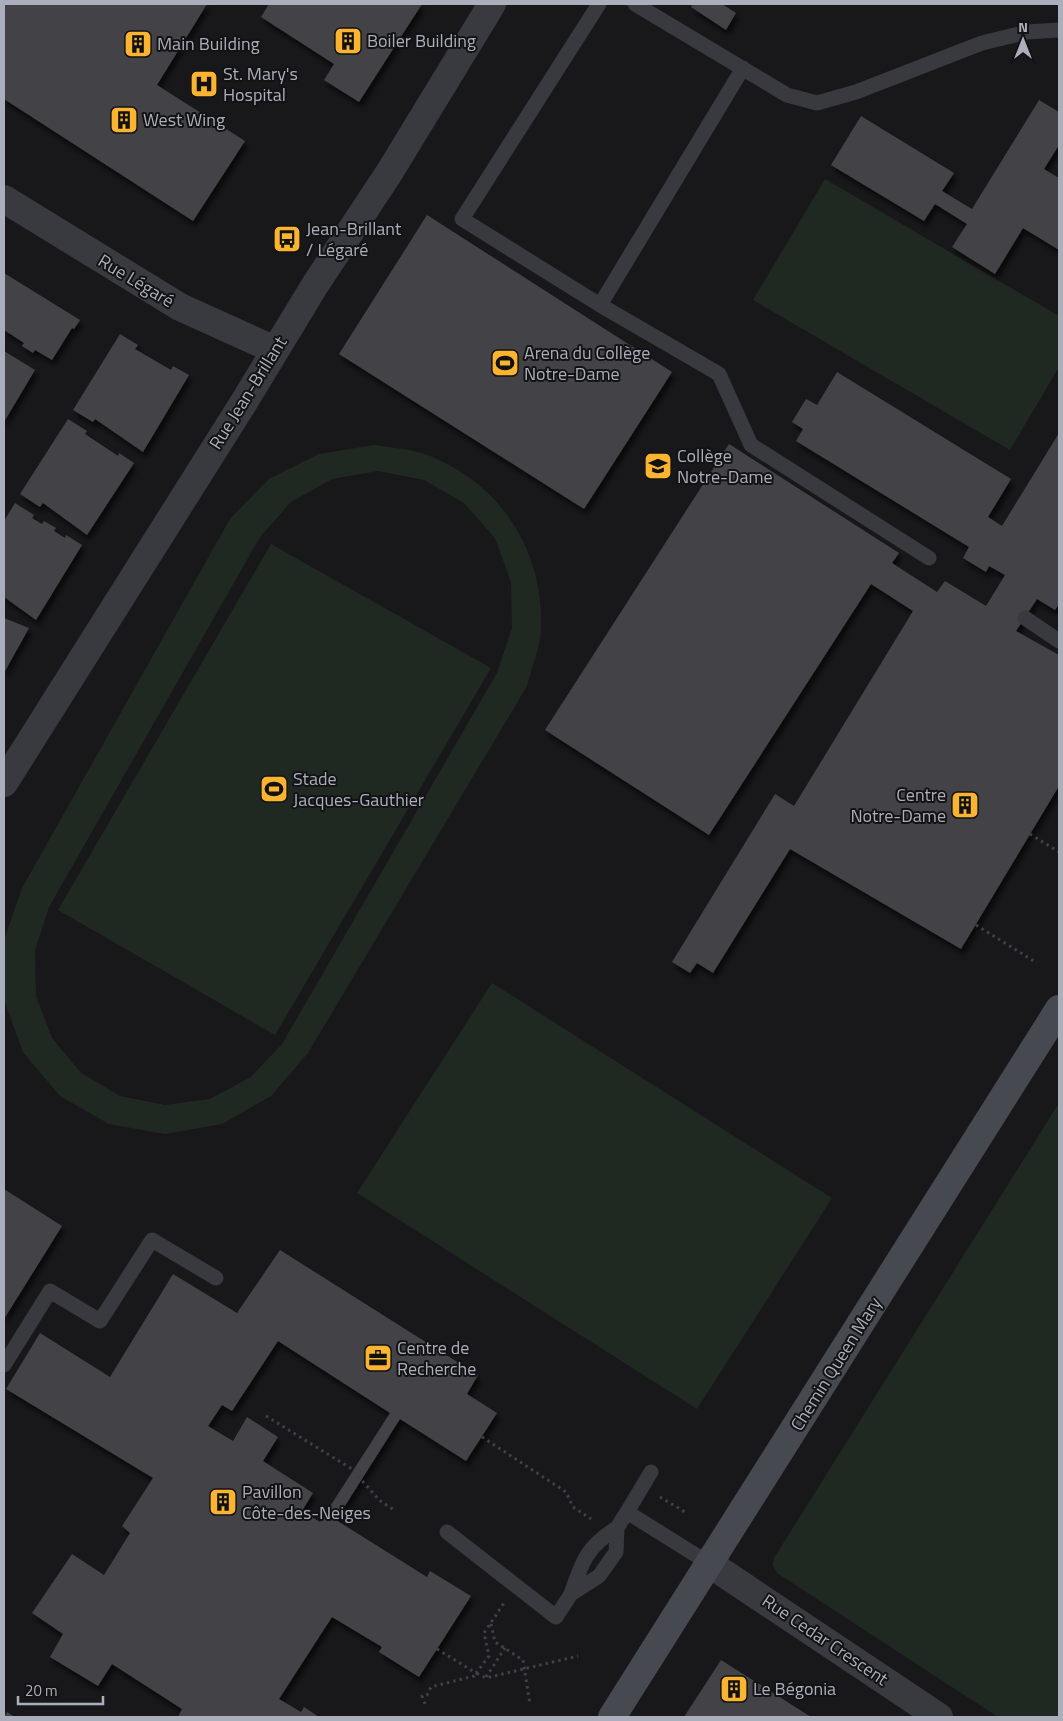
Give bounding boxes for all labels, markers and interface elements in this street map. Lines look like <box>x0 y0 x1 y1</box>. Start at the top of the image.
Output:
north arrow <box>998 15 1048 65</box>
text: N <box>1018 16 1028 37</box>
building icon: Boiler Building <box>333 26 363 56</box>
place label: Boiler Building <box>367 27 476 54</box>
building icon: Main Building <box>123 29 153 59</box>
place label: Main Building <box>157 30 260 57</box>
place label: St. Mary's Hospital <box>223 60 298 108</box>
hospital icon: St. Mary's Hospital <box>189 69 219 99</box>
building icon: West Wing <box>109 105 139 135</box>
place label: West Wing <box>143 106 225 133</box>
place label: Jean-Brillant / Légaré <box>306 215 402 263</box>
bus stop icon: Jean-Brillant / Légaré <box>272 224 302 254</box>
street label: Rue Légaré <box>93 247 179 314</box>
street label: Rue Jean-Brillant <box>202 330 294 455</box>
place label: Arena du Collège Notre-Dame <box>524 339 650 387</box>
sports icon: Arena du Collège Notre-Dame <box>490 348 520 378</box>
place label: Collège Notre-Dame <box>677 442 773 490</box>
school or university icon: Collège Notre-Dame <box>643 451 673 481</box>
place label: Stade Jacques-Gauthier <box>293 765 424 813</box>
sports icon: Stade Jacques-Gauthier <box>259 774 289 804</box>
place label: Centre Notre-Dame <box>850 781 946 829</box>
building icon: Centre Notre-Dame <box>950 790 980 820</box>
street label: Chemin Queen Mary <box>783 1291 888 1436</box>
place label: Centre de Recherche <box>397 1334 476 1382</box>
office icon: Centre de Recherche <box>363 1343 393 1373</box>
place label: Pavillon Côte-des-Neiges <box>242 1478 371 1526</box>
building icon: Pavillon Côte-des-Neiges <box>208 1487 238 1517</box>
street label: Rue Cedar Crescent <box>757 1587 894 1692</box>
scale bar <box>18 1674 102 1706</box>
building icon: Le Bégonia <box>719 1674 749 1704</box>
place label: Le Bégonia <box>753 1675 836 1702</box>
text: 20 m <box>25 1679 58 1702</box>

